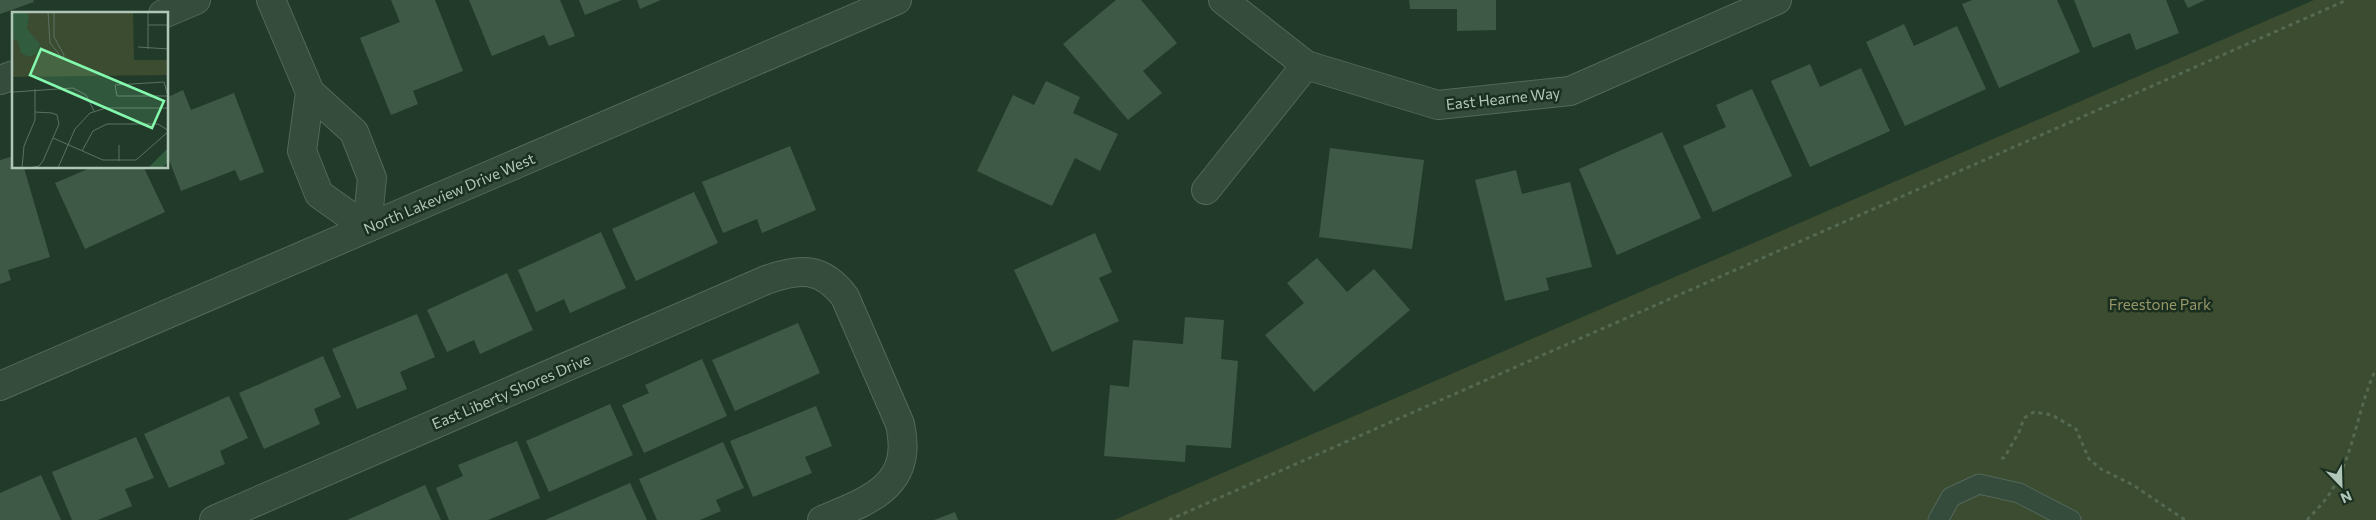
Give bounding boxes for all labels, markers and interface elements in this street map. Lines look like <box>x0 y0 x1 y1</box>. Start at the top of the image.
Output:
inset map <box>12 12 169 169</box>
street label: East Hearne Way <box>1445 83 1561 113</box>
street label: North Lakeview Drive West <box>361 149 537 237</box>
park label: Freestone Park <box>2109 295 2211 313</box>
street label: East Liberty Shores Drive <box>429 349 593 433</box>
north arrow <box>2316 460 2366 510</box>
text: N <box>2338 488 2354 507</box>

